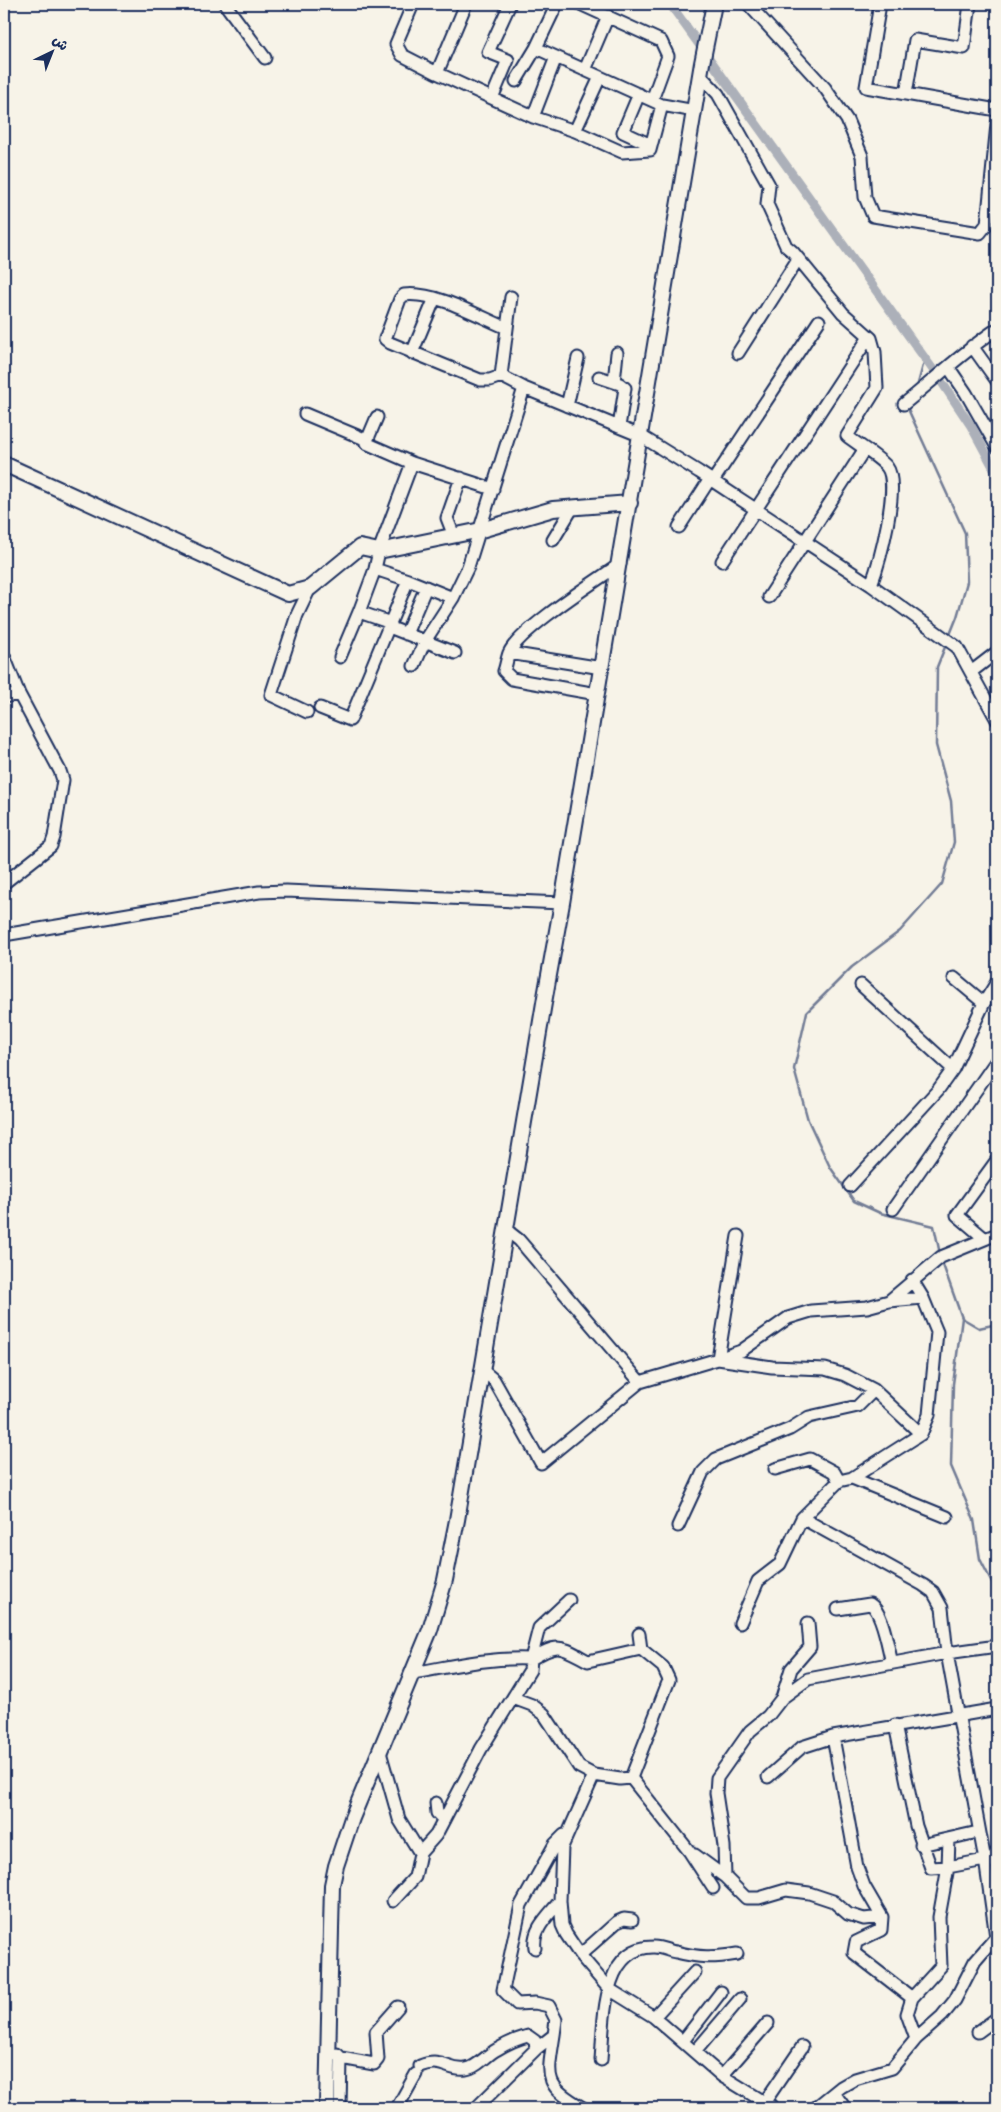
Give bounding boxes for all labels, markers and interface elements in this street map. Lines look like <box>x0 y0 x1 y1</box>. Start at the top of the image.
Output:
north arrow <box>28 28 78 78</box>
text: ش <box>49 30 73 54</box>

